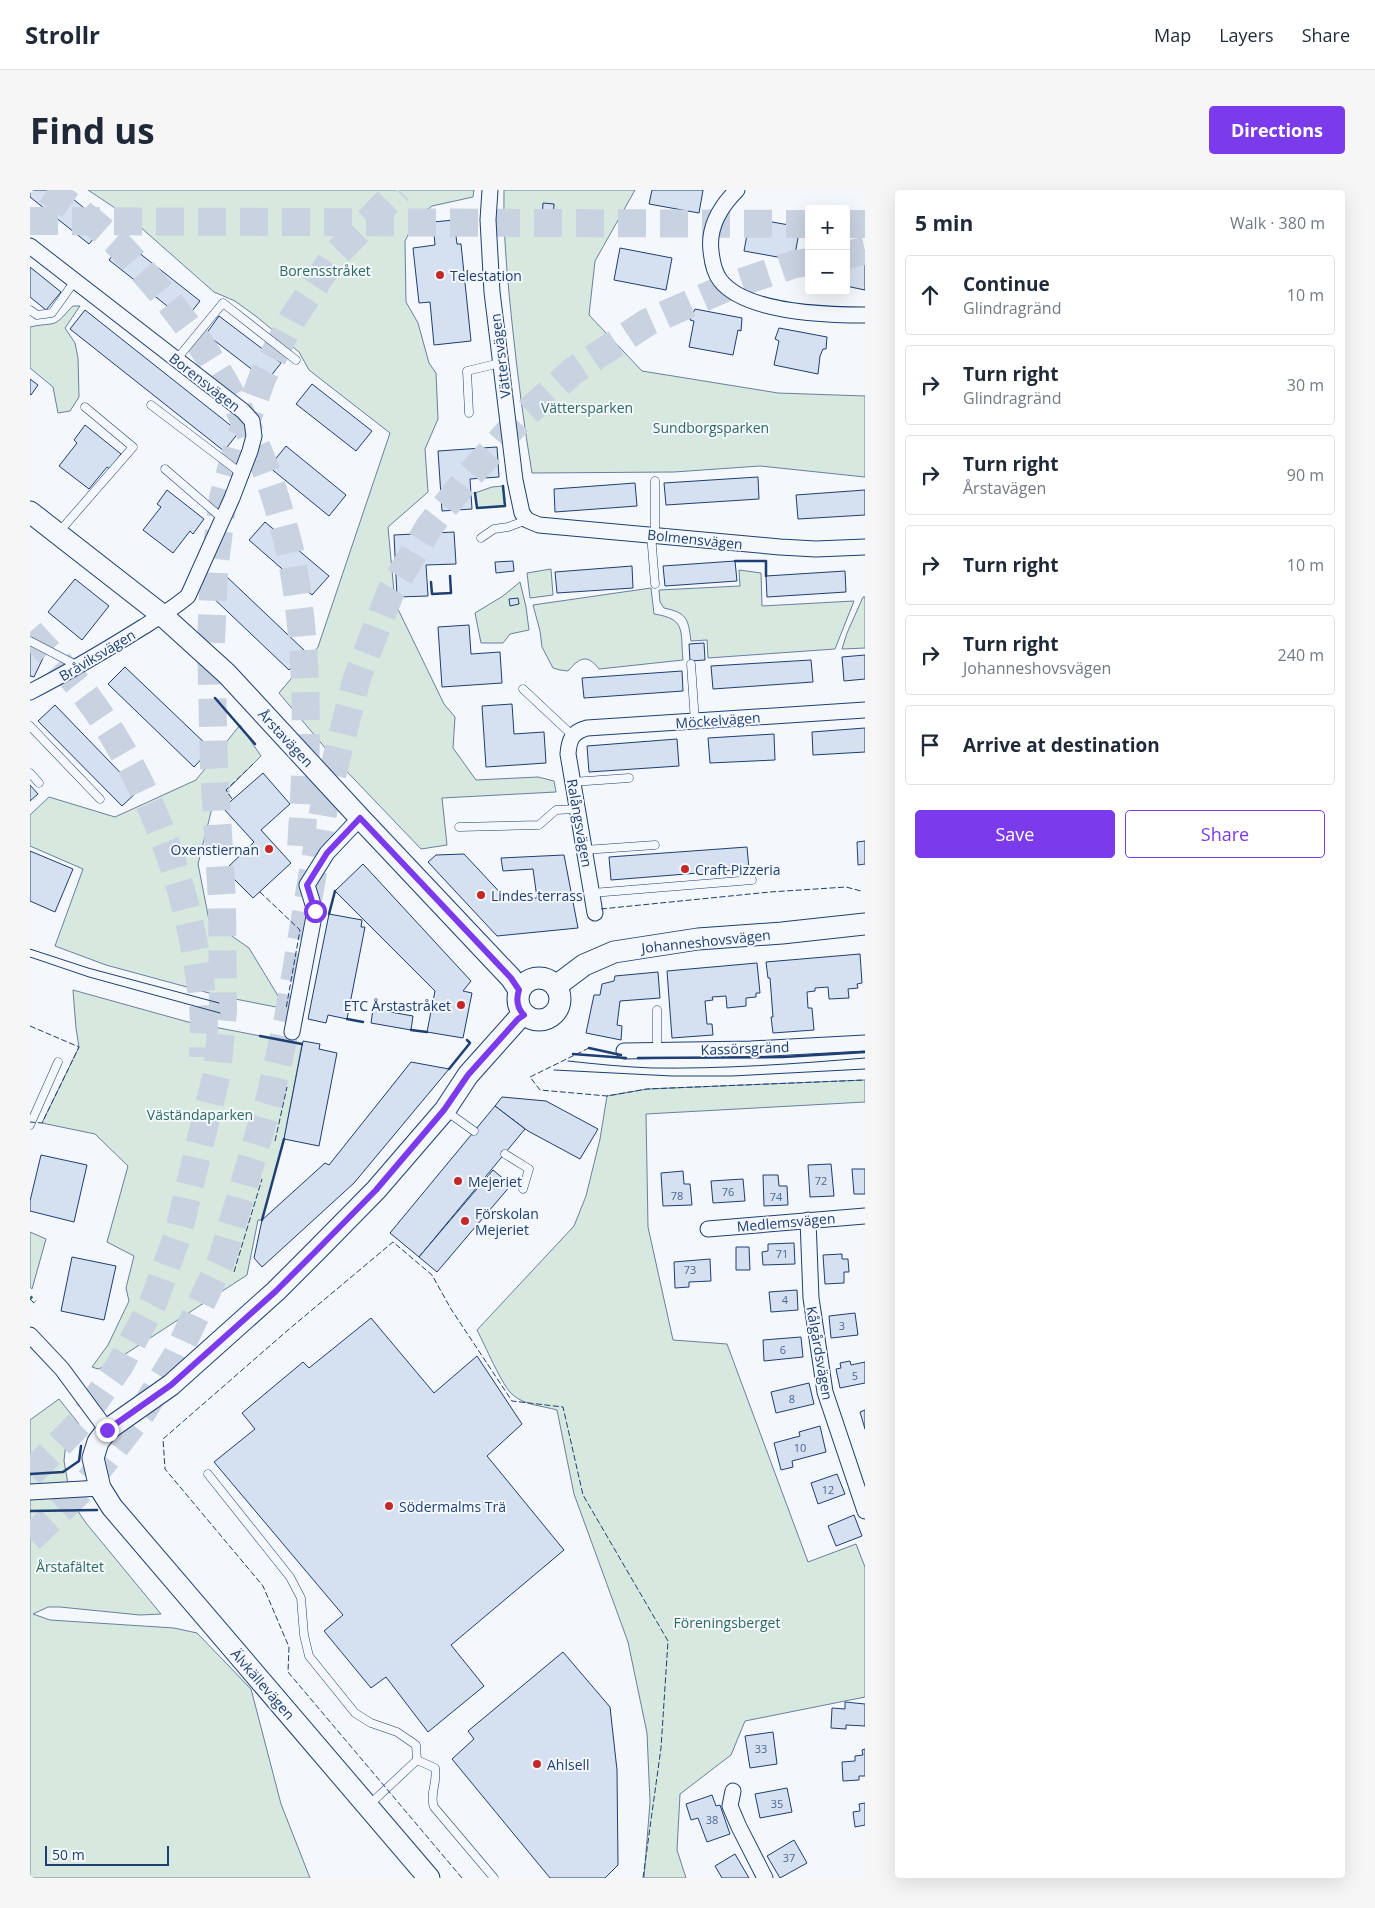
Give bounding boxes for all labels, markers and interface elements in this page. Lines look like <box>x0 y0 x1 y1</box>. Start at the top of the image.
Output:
text: Strollr <box>25 18 100 51</box>
text: Map <box>1154 23 1191 47</box>
text: Layers <box>1219 23 1274 47</box>
text: Share <box>1302 23 1350 47</box>
button: Directions <box>1209 106 1345 154</box>
text: Find us <box>30 107 155 154</box>
map controls <box>805 205 850 295</box>
button: + <box>805 205 850 250</box>
text: 5 min <box>915 209 973 237</box>
text: Walk · 380 m <box>1230 212 1325 234</box>
button: − <box>805 250 850 295</box>
park label: Borensstråket <box>279 261 371 280</box>
place label: Telestation <box>450 266 522 285</box>
marker: Telestation <box>434 269 446 281</box>
text: Continue <box>963 271 1050 297</box>
icon: ahead <box>916 281 944 309</box>
text: 10 m <box>1287 284 1324 306</box>
text: Glindragränd <box>963 297 1061 319</box>
street label: Vättersvägen <box>485 313 515 399</box>
street label: Borensvägen <box>166 348 244 416</box>
text: Turn right <box>963 361 1058 387</box>
icon: right <box>916 371 944 399</box>
text: 30 m <box>1287 374 1324 396</box>
text: Glindragränd <box>963 387 1061 409</box>
park label: Vättersparken <box>541 398 633 417</box>
park label: Sundborgsparken <box>653 418 769 437</box>
text: Turn right <box>963 451 1058 477</box>
icon: right <box>916 461 944 489</box>
text: 90 m <box>1287 464 1324 486</box>
text: Årstavägen <box>963 477 1046 499</box>
street label: Bolmensvägen <box>646 525 744 553</box>
icon: right <box>916 551 944 579</box>
text: Turn right <box>963 552 1058 578</box>
text: 10 m <box>1287 554 1324 576</box>
street label: Bråviksvägen <box>55 625 139 685</box>
text: Turn right <box>963 631 1058 657</box>
icon: right <box>916 641 944 669</box>
text: 240 m <box>1278 644 1324 666</box>
text: Johanneshovsvägen <box>963 657 1111 679</box>
street label: Årstavägen <box>254 705 318 771</box>
street label: Möckelvägen <box>675 708 761 732</box>
icon: arrive <box>916 731 944 759</box>
text: Arrive at destination <box>963 732 1160 758</box>
street label: Ralångsvägen <box>563 777 597 869</box>
button: Save <box>915 810 1115 858</box>
button: Share <box>1125 810 1325 858</box>
place label: Oxenstiernan <box>171 840 259 859</box>
marker: Oxenstiernan <box>263 843 275 855</box>
place label: Craft Pizzeria <box>695 860 781 879</box>
marker: Craft Pizzeria <box>679 863 691 875</box>
place label: Lindes terrass <box>491 886 583 905</box>
marker: Lindes terrass <box>475 889 487 901</box>
route start <box>304 900 327 923</box>
street label: Johanneshovsvägen <box>638 925 772 957</box>
place label: ETC Årstastråket <box>344 996 451 1015</box>
marker: ETC Årstastråket <box>455 999 467 1011</box>
street label: Kassörsgränd <box>700 1037 790 1059</box>
park label: Väständaparken <box>147 1105 253 1124</box>
place label: Mejeriet <box>468 1172 522 1191</box>
house number: 72 <box>815 1173 827 1188</box>
marker: Mejeriet <box>452 1175 464 1187</box>
house number: 76 <box>722 1184 734 1199</box>
house number: 78 <box>671 1188 683 1203</box>
house number: 74 <box>770 1189 783 1204</box>
place label: Förskolan Mejeriet <box>475 1204 539 1239</box>
street label: Medlemsvägen <box>736 1208 836 1236</box>
marker: Förskolan Mejeriet <box>459 1215 471 1227</box>
house number: 71 <box>776 1246 788 1261</box>
house number: 73 <box>684 1262 696 1277</box>
house number: 4 <box>782 1292 789 1307</box>
street label: Kålgårdsvägen <box>802 1305 838 1401</box>
house number: 3 <box>839 1318 845 1333</box>
house number: 6 <box>780 1342 786 1357</box>
house number: 5 <box>852 1368 858 1383</box>
house number: 8 <box>789 1391 795 1406</box>
route end <box>96 1419 119 1442</box>
house number: 10 <box>794 1440 806 1455</box>
house number: 12 <box>822 1482 834 1497</box>
place label: Södermalms Trä <box>399 1497 506 1516</box>
marker: Södermalms Trä <box>383 1500 395 1512</box>
park label: Årstafältet <box>36 1557 104 1576</box>
park label: Föreningsberget <box>674 1613 780 1632</box>
street label: Älvkällevägen <box>227 1644 299 1724</box>
house number: 33 <box>755 1741 767 1756</box>
place label: Ahlsell <box>547 1755 590 1774</box>
marker: Ahlsell <box>531 1758 543 1770</box>
house number: 35 <box>771 1796 783 1811</box>
house number: 38 <box>706 1812 718 1827</box>
scale bar <box>45 1843 169 1866</box>
text: 50 m <box>52 1845 85 1864</box>
house number: 37 <box>783 1850 795 1865</box>

